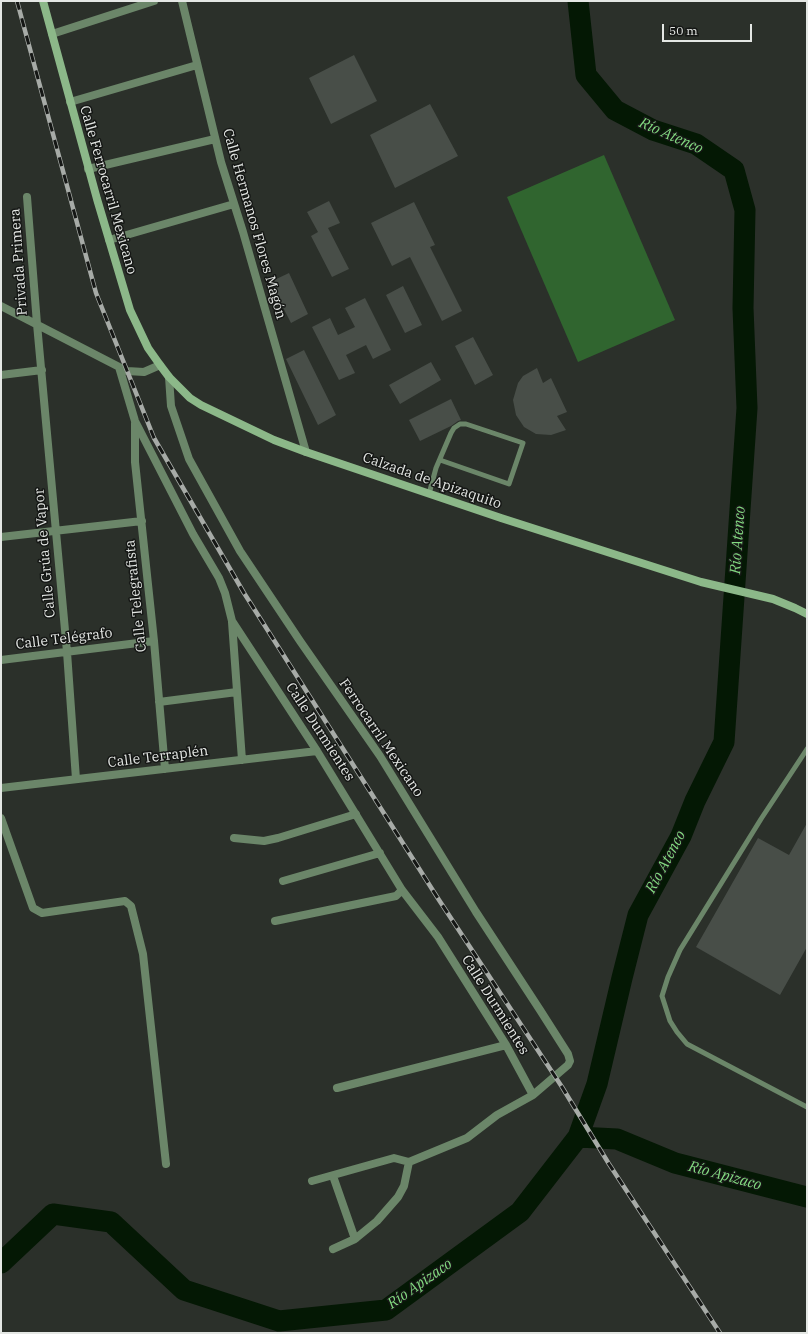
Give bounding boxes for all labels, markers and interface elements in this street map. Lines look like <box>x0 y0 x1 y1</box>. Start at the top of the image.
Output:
scale bar <box>664 16 754 42</box>
text: 50 m <box>669 23 698 38</box>
street label: Calle Ferrocarril Mexicano <box>76 104 140 276</box>
water label: Río Atenco <box>636 114 706 158</box>
street label: Calle Hermanos Flores Magón <box>219 127 289 321</box>
street label: Privada Primera <box>7 208 31 316</box>
street label: Calzada de Apizaquito <box>360 449 504 513</box>
street label: Calle Grúa de Vapor <box>31 488 59 618</box>
water label: Río Atenco <box>727 505 749 575</box>
street label: Calle Telegrafista <box>122 539 150 653</box>
street label: Calle Telégrafo <box>15 625 113 653</box>
street label: Ferrocarril Mexicano <box>335 676 427 800</box>
street label: Calle Durmientes <box>282 680 358 784</box>
street label: Calle Terraplén <box>107 743 209 771</box>
water label: Río Atenco <box>642 828 690 896</box>
street label: Calle Durmientes <box>458 952 532 1058</box>
water label: Río Apizaco <box>687 1158 763 1194</box>
water label: Río Apizaco <box>384 1255 456 1313</box>

